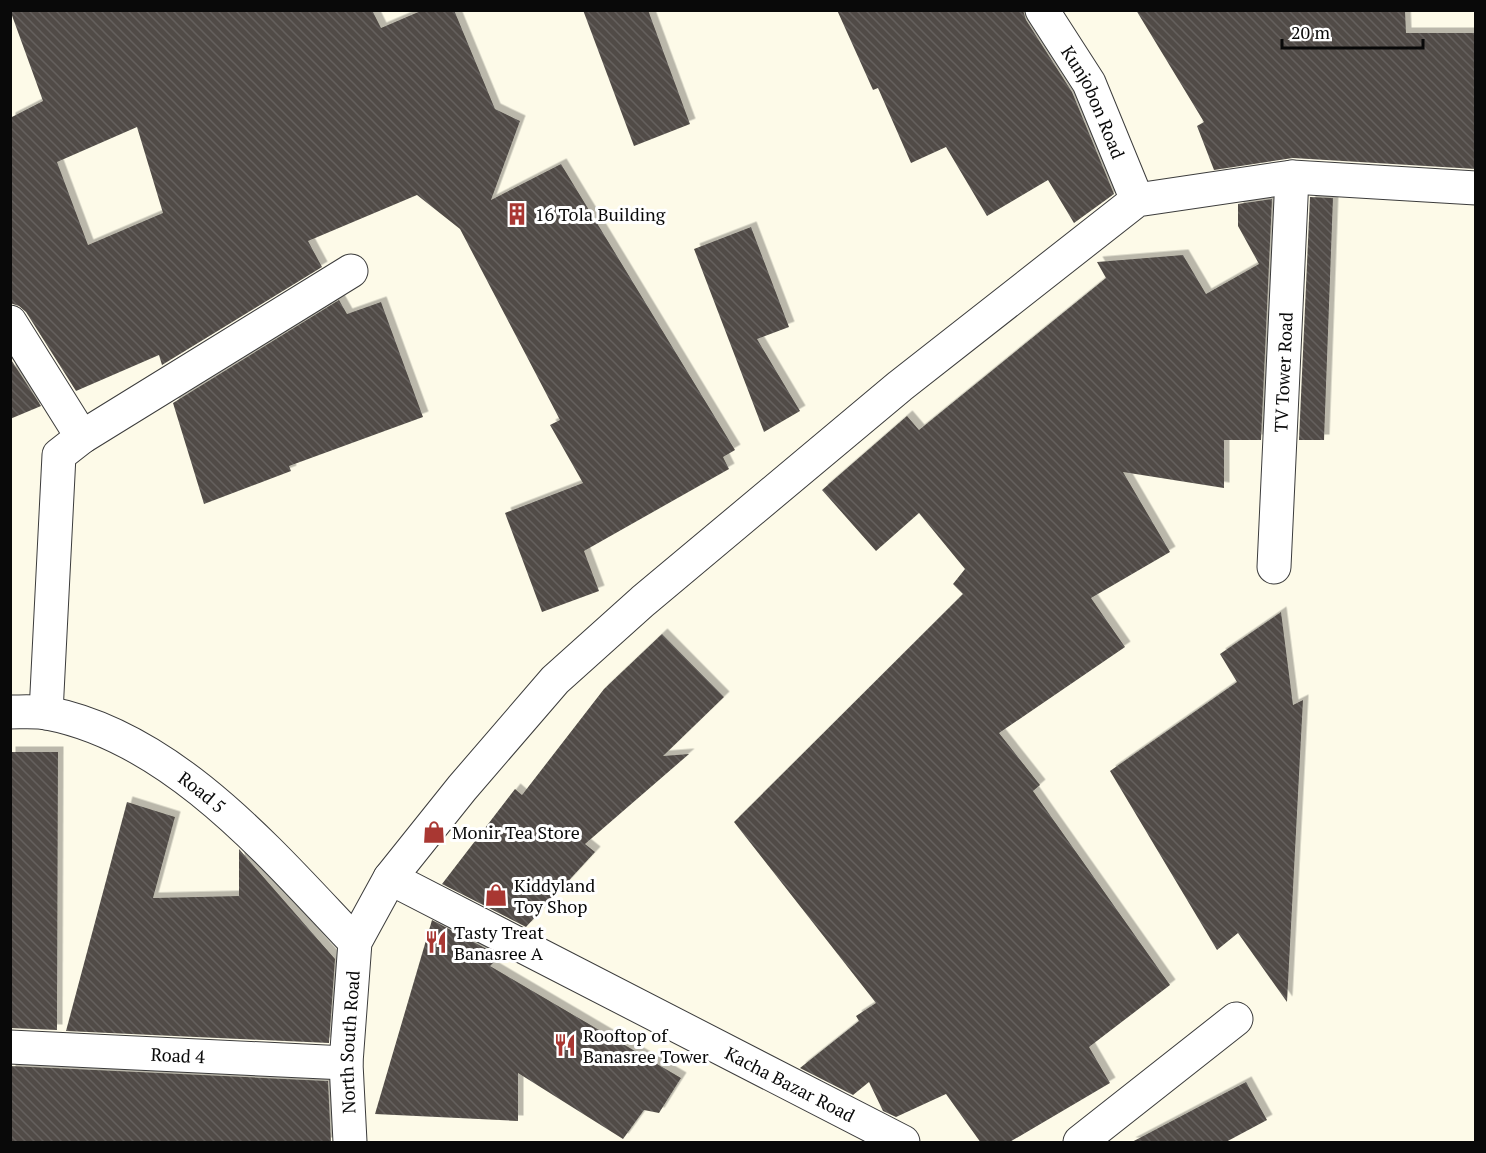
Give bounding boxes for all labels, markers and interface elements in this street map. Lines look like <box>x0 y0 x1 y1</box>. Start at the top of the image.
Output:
scale bar <box>1282 12 1423 50</box>
text: 20 m <box>1291 20 1331 44</box>
street label: Kunjobon Road <box>1056 41 1131 162</box>
building icon: 16 Tola Building <box>504 201 530 227</box>
place label: 16 Tola Building <box>535 202 666 226</box>
street label: TV Tower Road <box>1268 311 1298 433</box>
street label: Road 5 <box>174 765 231 818</box>
shop icon: Monir Tea Store <box>421 819 447 845</box>
place label: Monir Tea Store <box>452 820 580 844</box>
place label: Kiddyland Toy Shop <box>514 873 595 918</box>
shop icon: Kiddyland Toy Shop <box>483 882 509 908</box>
place label: Tasty Treat Banasree A <box>454 920 544 965</box>
restaurant icon: Tasty Treat Banasree A <box>423 929 449 955</box>
street label: North South Road <box>334 970 365 1114</box>
place label: Rooftop of Banasree Tower <box>583 1023 709 1068</box>
restaurant icon: Rooftop of Banasree Tower <box>552 1032 578 1058</box>
street label: Kacha Bazar Road <box>721 1041 859 1127</box>
street label: Road 4 <box>150 1042 206 1068</box>

